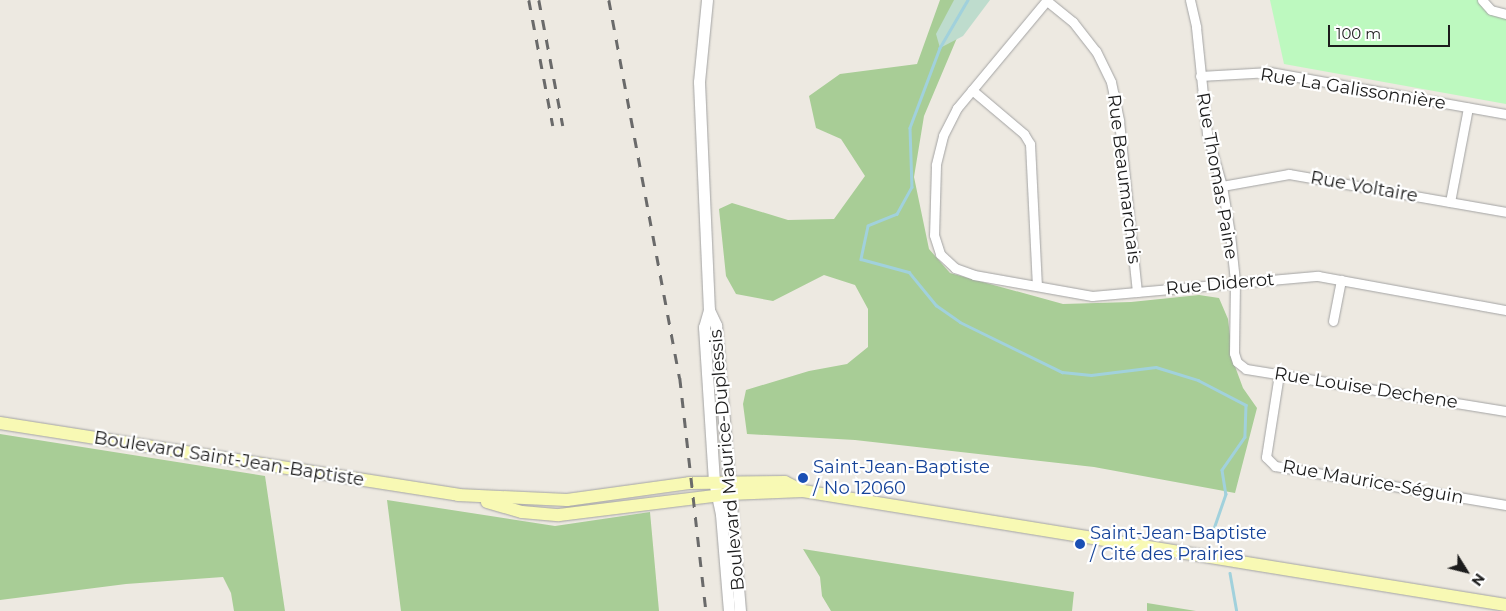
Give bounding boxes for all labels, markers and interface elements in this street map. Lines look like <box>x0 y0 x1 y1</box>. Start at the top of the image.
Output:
scale bar <box>1331 15 1454 47</box>
text: 100 m <box>1336 24 1381 43</box>
street label: Rue La Galissonnière <box>1259 64 1447 114</box>
street label: Rue Thomas Paine <box>1192 91 1242 261</box>
street label: Rue Beaumarchais <box>1103 93 1145 265</box>
street label: Rue Voltaire <box>1309 167 1419 207</box>
street label: Rue Diderot <box>1165 268 1275 300</box>
street label: Boulevard Maurice-Duplessis <box>705 328 749 592</box>
street label: Rue Louise Dechene <box>1273 363 1459 413</box>
street label: Boulevard Saint-Jean-Baptiste <box>92 427 366 491</box>
street label: Rue Maurice-Séguin <box>1281 455 1465 509</box>
place label: Saint-Jean-Baptiste / No 12060 <box>813 457 990 499</box>
marker: Saint-Jean-Baptiste / No 12060 <box>797 472 809 484</box>
place label: Saint-Jean-Baptiste / Cité des Prairies <box>1090 523 1267 566</box>
marker: Saint-Jean-Baptiste / Cité des Prairies <box>1074 538 1086 550</box>
north arrow <box>1441 546 1491 596</box>
text: N <box>1468 570 1489 590</box>

